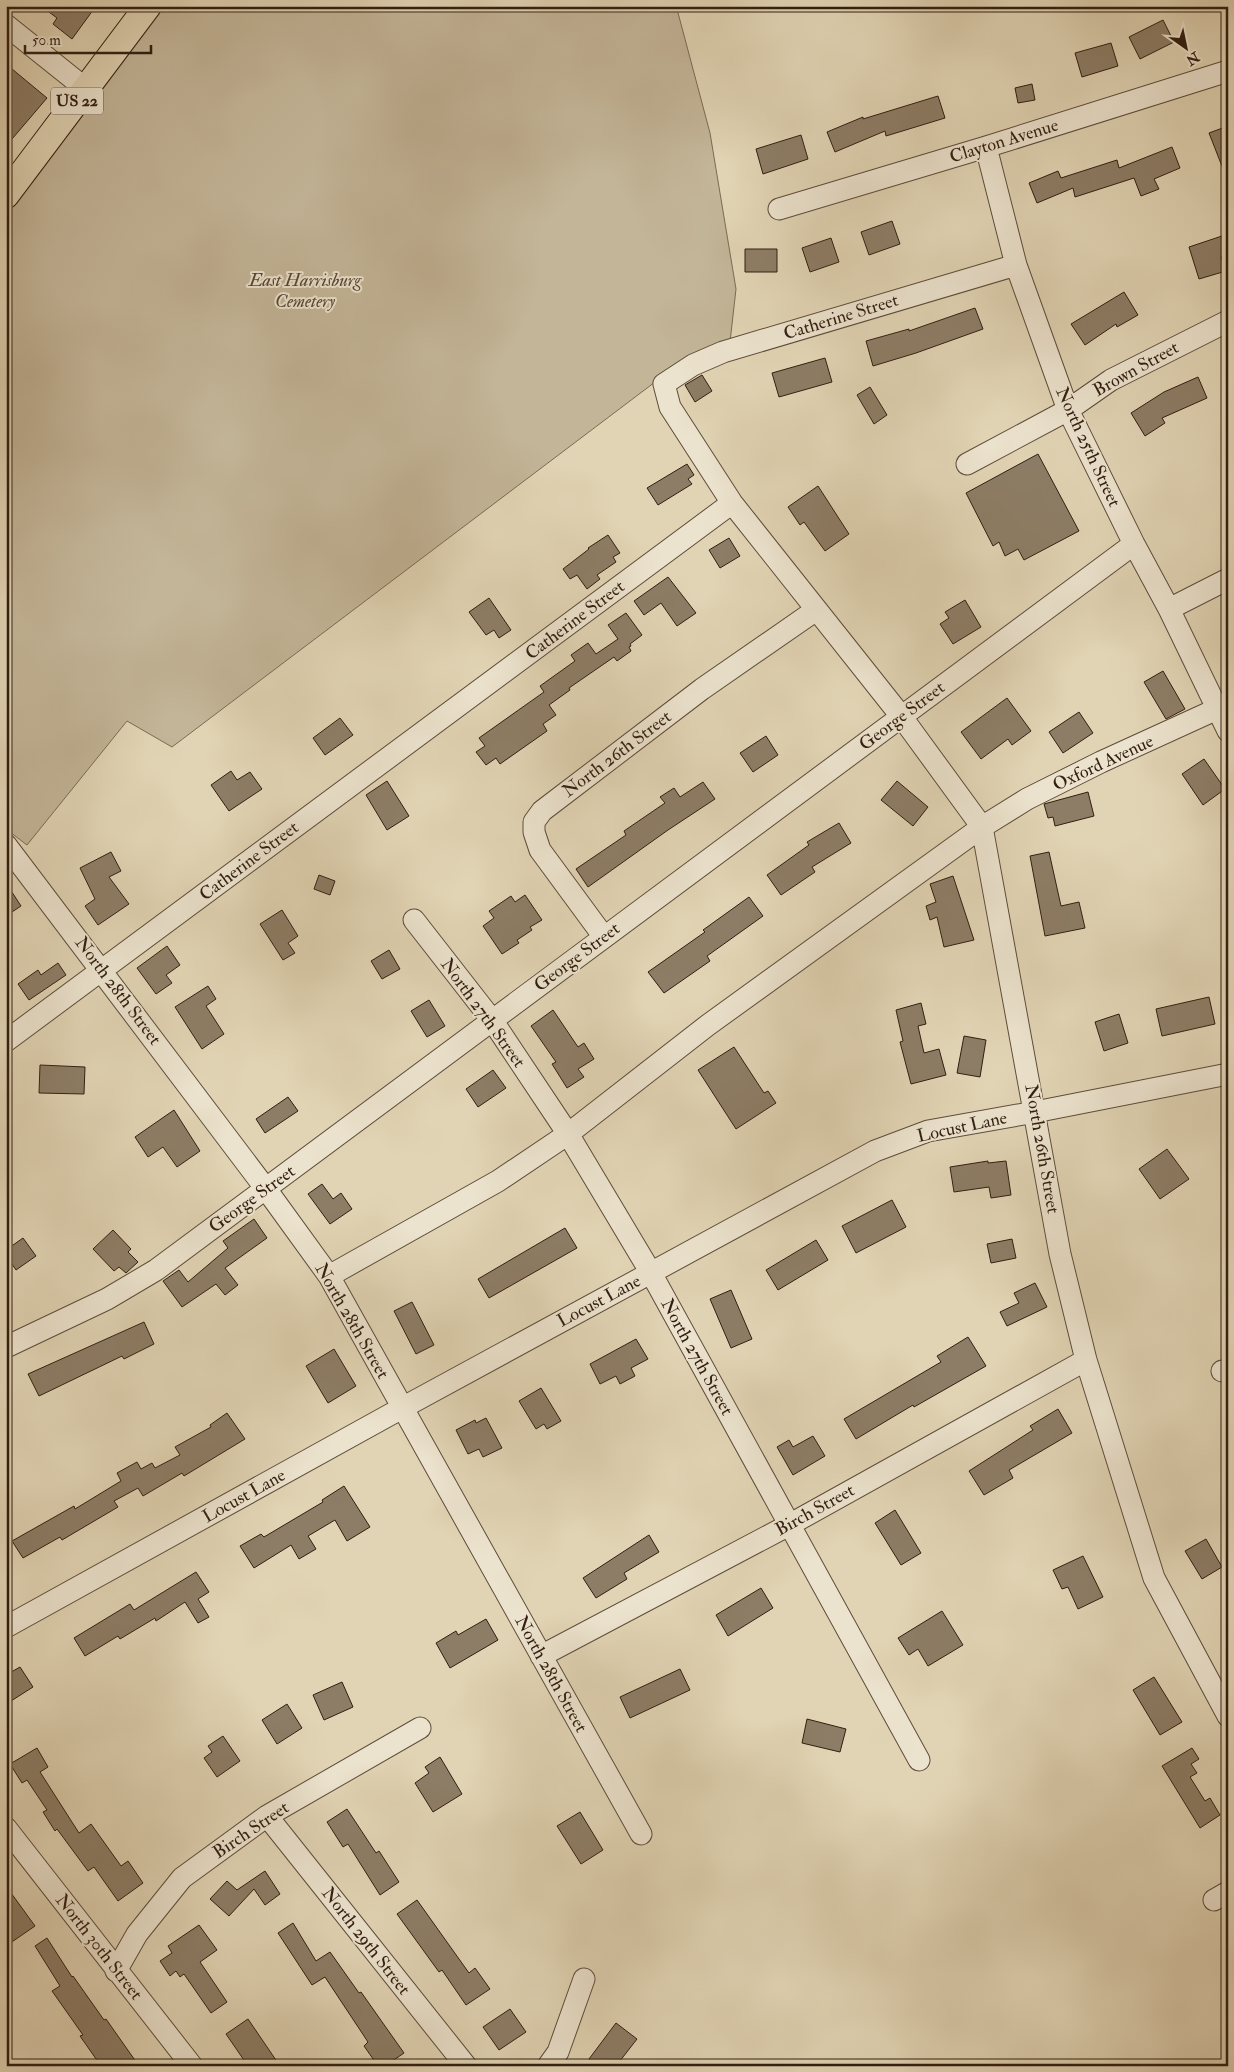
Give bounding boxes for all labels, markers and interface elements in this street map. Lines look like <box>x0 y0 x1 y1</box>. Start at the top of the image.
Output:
scale bar <box>25 22 151 54</box>
north arrow <box>1162 22 1212 72</box>
text: 50 m <box>32 31 61 50</box>
text: N <box>1183 47 1204 69</box>
road number: US 22 <box>51 88 103 114</box>
street label: Clayton Avenue <box>947 113 1062 168</box>
park label: East Harrisburg Cemetery <box>248 269 362 313</box>
street label: Catherine Street <box>781 289 901 345</box>
street label: Brown Street <box>1089 336 1183 402</box>
street label: North 25th Street <box>1050 383 1126 511</box>
street label: Catherine Street <box>521 575 629 665</box>
street label: George Street <box>855 676 950 756</box>
street label: North 26th Street <box>558 705 676 803</box>
street label: Oxford Avenue <box>1049 729 1157 796</box>
street label: Catherine Street <box>195 816 303 906</box>
street label: George Street <box>530 917 625 997</box>
street label: North 28th Street <box>70 932 166 1050</box>
street label: North 27th Street <box>436 954 531 1072</box>
street label: North 26th Street <box>1019 1083 1065 1216</box>
street label: Locust Lane <box>915 1106 1010 1148</box>
street label: George Street <box>204 1160 300 1238</box>
street label: North 28th Street <box>310 1259 395 1383</box>
street label: Locust Lane <box>553 1269 645 1333</box>
street label: North 27th Street <box>655 1295 739 1420</box>
street label: Locust Lane <box>198 1464 290 1528</box>
street label: Birch Street <box>771 1479 859 1541</box>
street label: North 28th Street <box>509 1612 593 1737</box>
street label: Birch Street <box>208 1796 294 1864</box>
street label: North 29th Street <box>317 1882 415 2000</box>
street label: North 30th Street <box>50 1889 148 2005</box>

